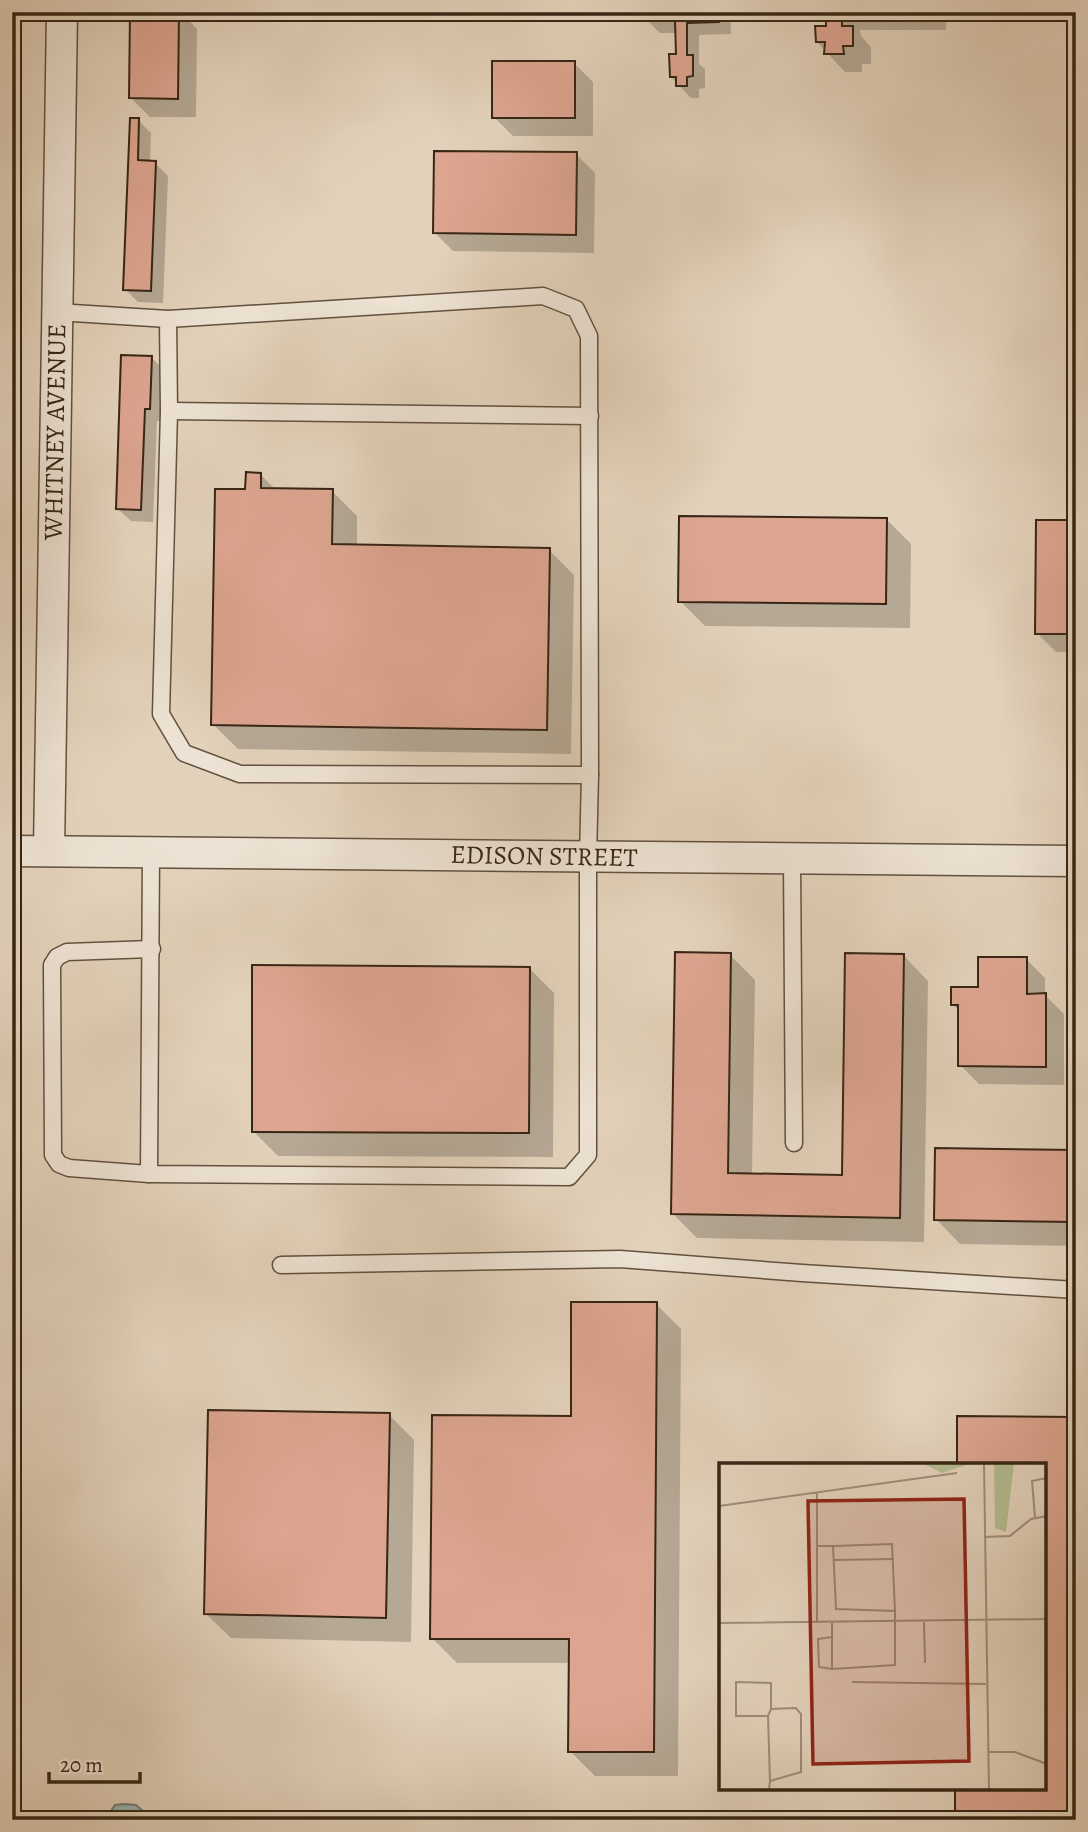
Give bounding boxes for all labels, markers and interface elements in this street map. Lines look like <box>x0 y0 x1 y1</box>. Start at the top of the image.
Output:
street label: WHITNEY AVENUE <box>36 324 74 541</box>
street label: EDISON STREET <box>450 837 638 875</box>
inset map <box>719 1463 1046 1790</box>
scale bar <box>49 1741 140 1785</box>
text: 20 m <box>60 1751 103 1779</box>

